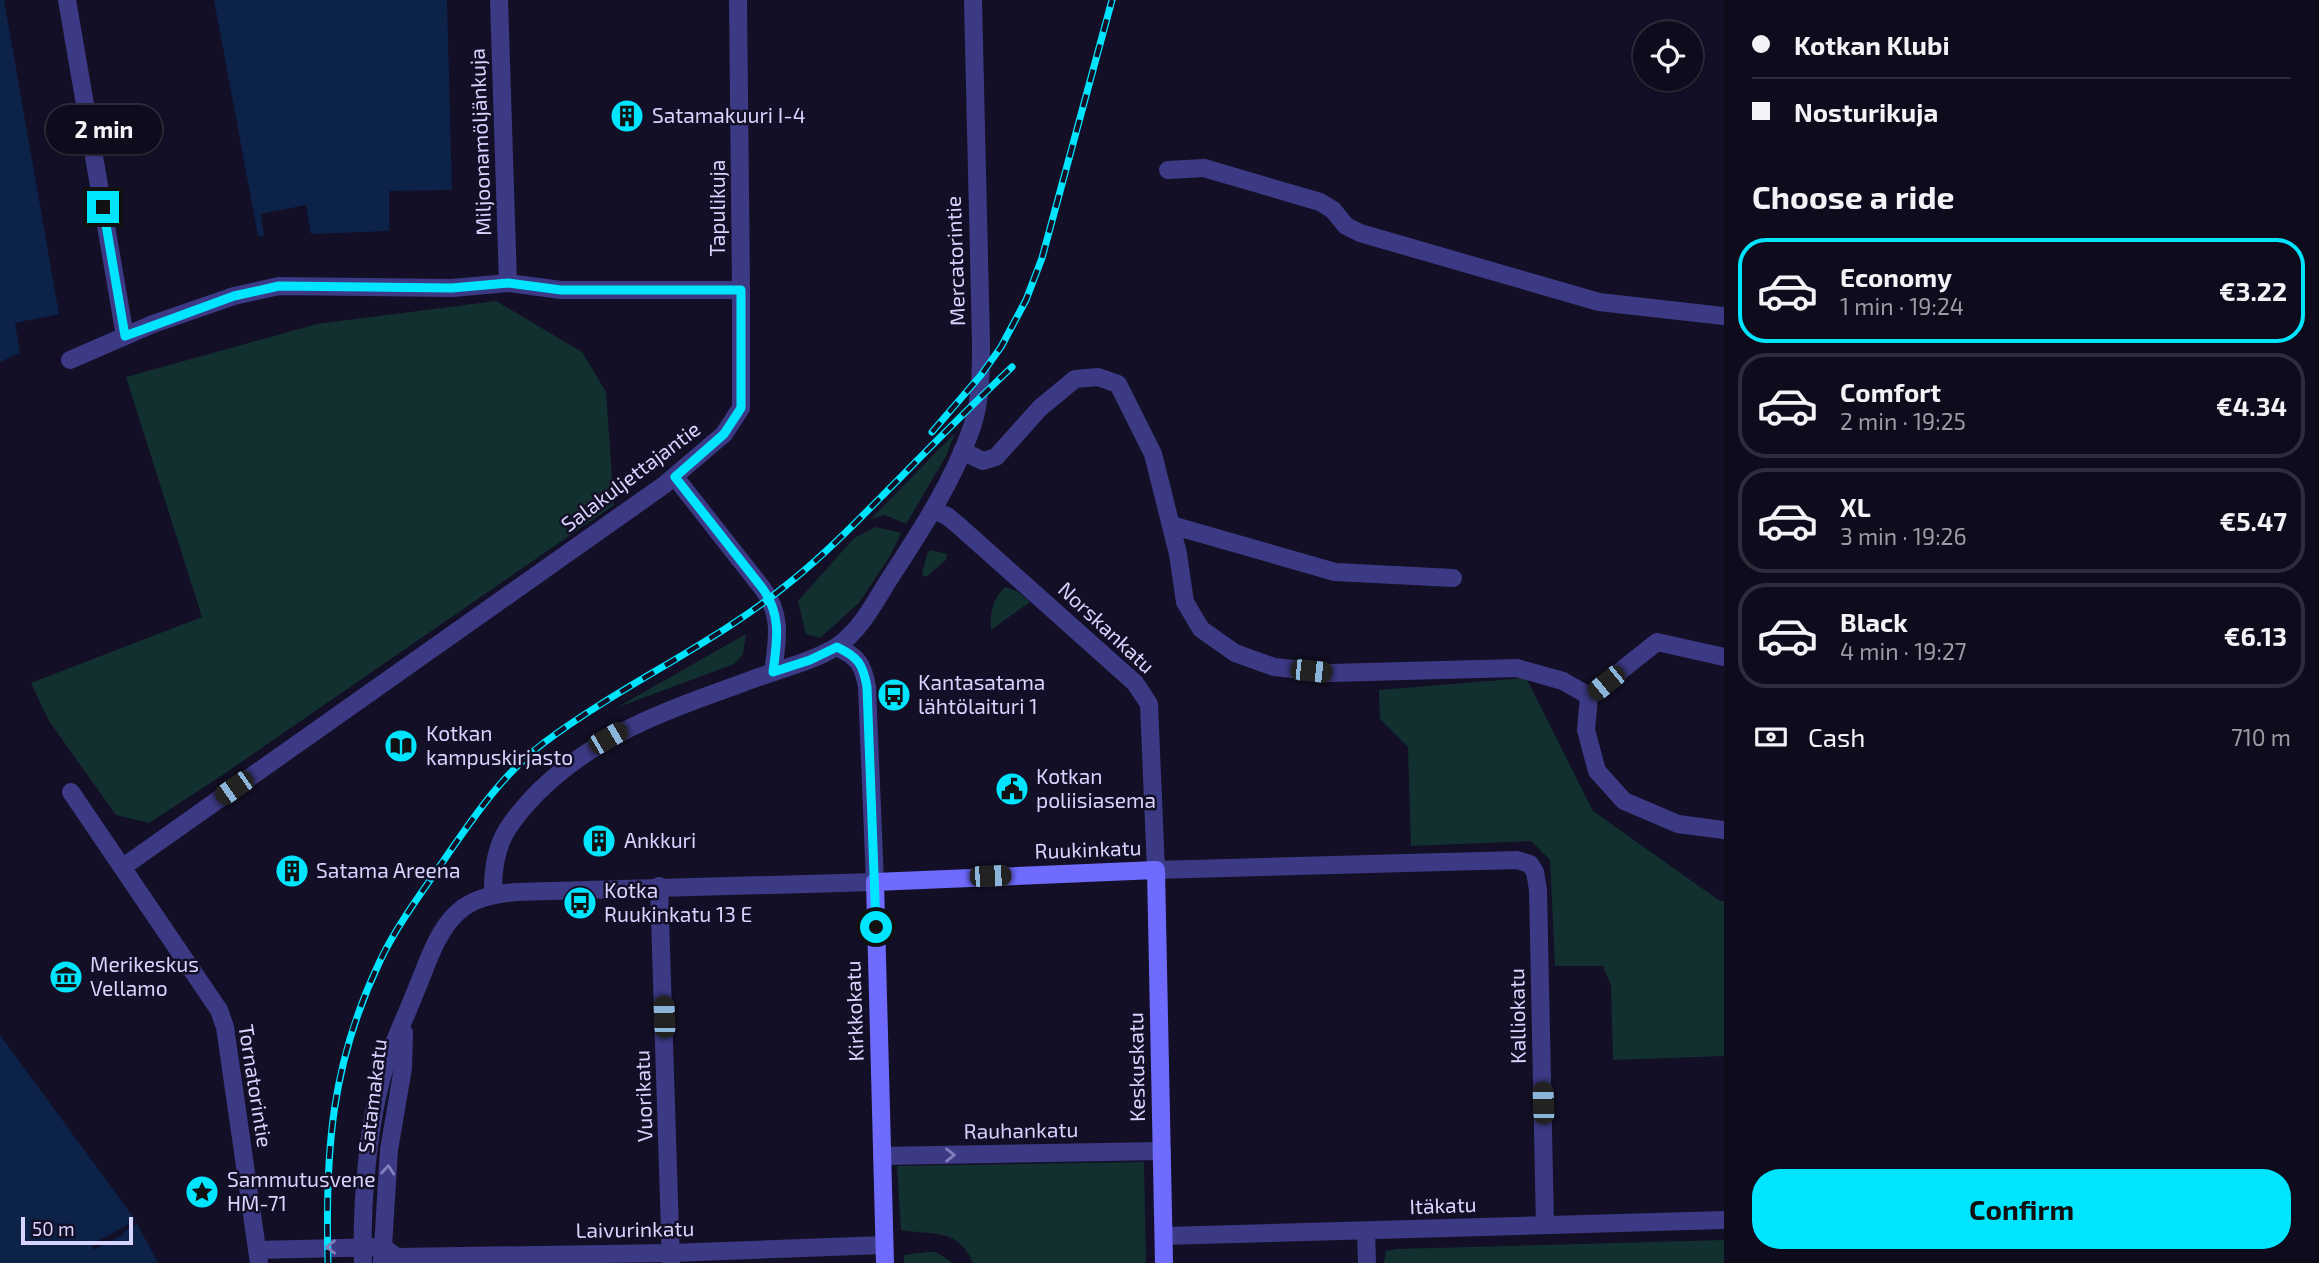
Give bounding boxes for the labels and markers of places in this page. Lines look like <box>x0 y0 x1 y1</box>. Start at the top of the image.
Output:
building icon: Satamakuuri I-4 <box>608 97 646 135</box>
place label: Satamakuuri I-4 <box>652 102 806 127</box>
place label: Kantasatama lähtölaituri 1 <box>918 669 1045 718</box>
bus stop icon: Kantasatama lähtölaituri 1 <box>875 676 913 714</box>
place label: Kotkan kampuskirjasto <box>426 720 573 770</box>
library icon: Kotkan kampuskirjasto <box>382 727 420 765</box>
place label: Kotkan poliisiasema <box>1036 763 1156 812</box>
public building icon: Kotkan poliisiasema <box>993 770 1031 808</box>
building icon: Ankkuri <box>580 822 618 860</box>
place label: Ankkuri <box>624 827 696 852</box>
building icon: Satama Areena <box>273 852 311 890</box>
place label: Satama Areena <box>316 857 460 882</box>
place label: Kotka Ruukinkatu 13 E <box>604 877 752 926</box>
bus stop icon: Kotka Ruukinkatu 13 E <box>561 884 599 922</box>
place label: Merikeskus Vellamo <box>90 951 199 1000</box>
museum icon: Merikeskus Vellamo <box>47 958 85 996</box>
place label: Sammutusvene HM-71 <box>227 1166 375 1215</box>
place icon: Sammutusvene HM-71 <box>183 1173 221 1211</box>

